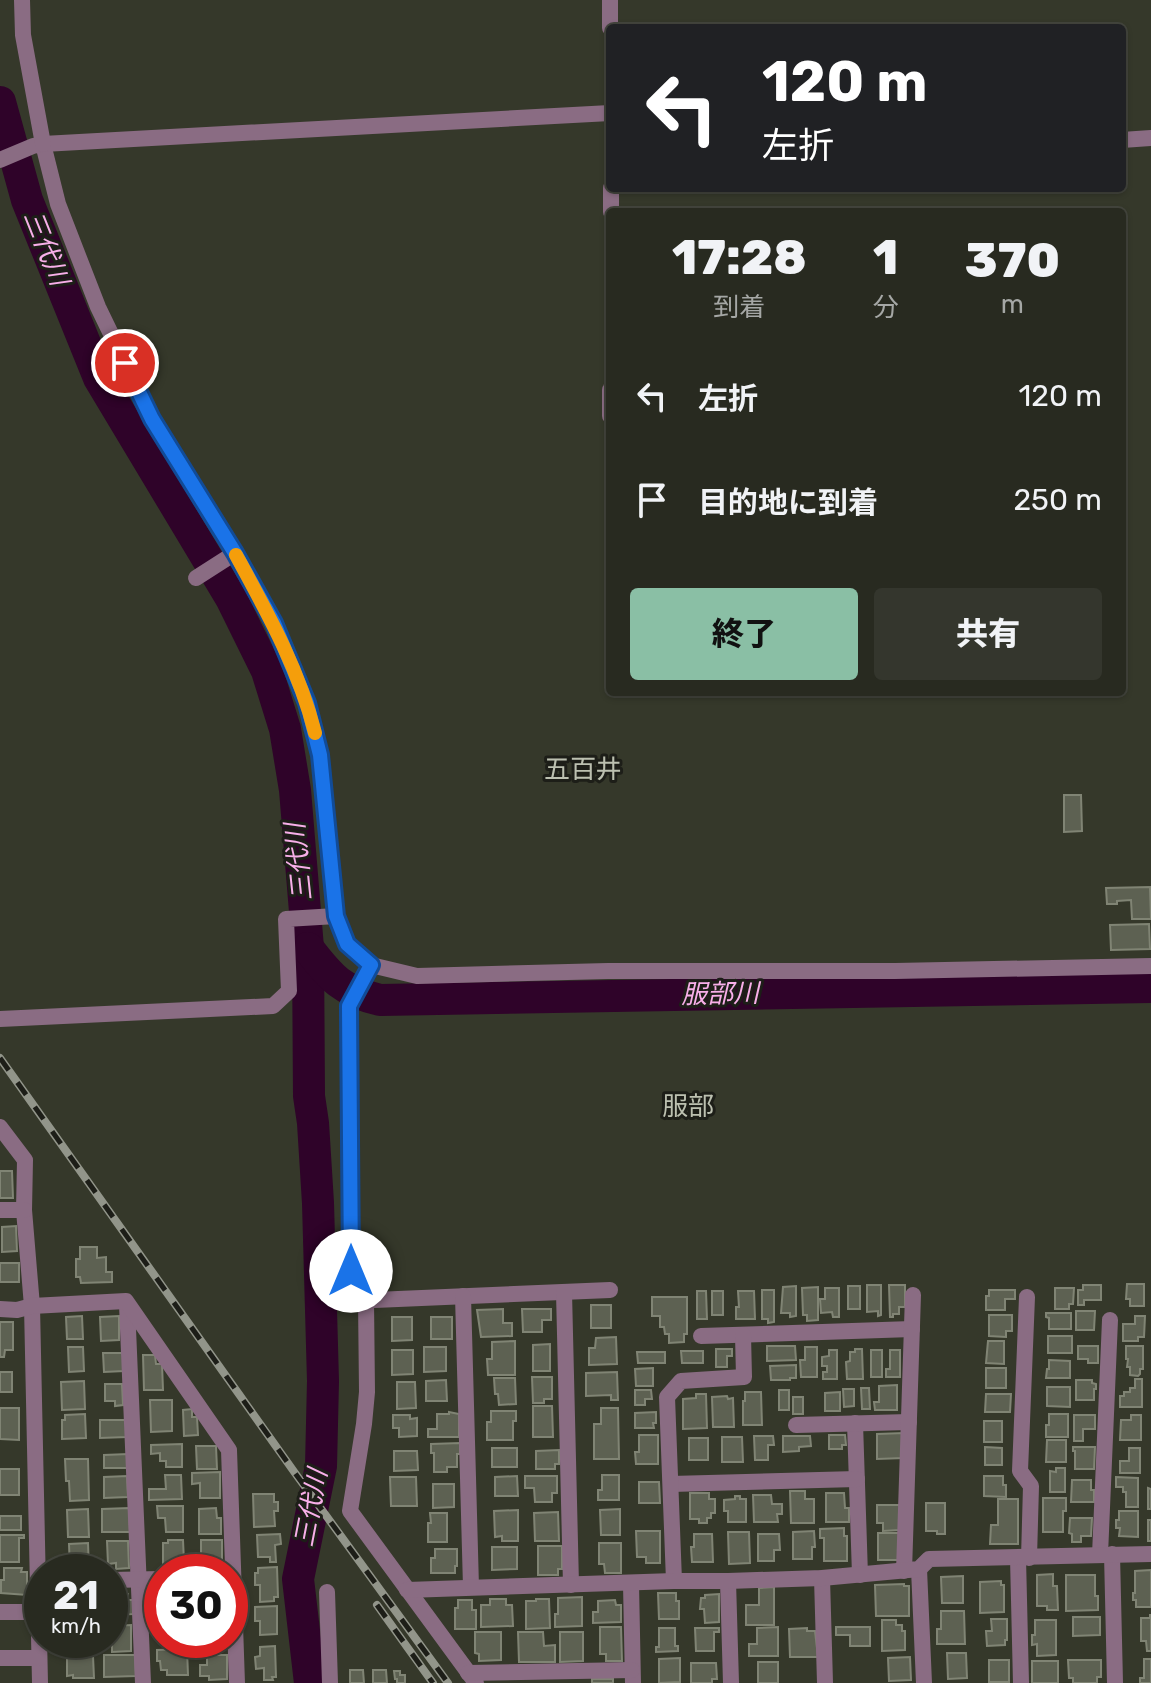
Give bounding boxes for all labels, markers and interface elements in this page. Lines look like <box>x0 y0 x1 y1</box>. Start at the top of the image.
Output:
text: 120 m <box>762 49 928 115</box>
icon: left <box>630 56 734 160</box>
text: 左折 <box>762 124 834 167</box>
water label: 三代川 <box>17 206 76 293</box>
text: 17:28 <box>672 229 807 286</box>
text: 1 <box>873 229 898 286</box>
text: 370 <box>965 232 1060 289</box>
text: m <box>1001 289 1024 320</box>
text: 到着 <box>713 292 765 323</box>
text: 分 <box>873 292 899 323</box>
pin <box>91 329 159 397</box>
icon: arrive <box>103 341 147 385</box>
icon: left <box>630 374 674 418</box>
text: 120 m <box>1018 378 1102 414</box>
text: 左折 <box>698 381 758 417</box>
icon: arrive <box>630 478 674 522</box>
text: 250 m <box>1014 482 1102 518</box>
text: 目的地に到着 <box>698 485 878 521</box>
button: 終了 <box>630 588 858 680</box>
button: 共有 <box>874 588 1102 680</box>
district label: 五百井 <box>544 754 622 785</box>
water label: 三代川 <box>279 819 318 902</box>
water label: 服部川 <box>681 978 762 1010</box>
district label: 服部 <box>662 1091 714 1122</box>
position arrow <box>309 1229 393 1313</box>
water label: 三代川 <box>288 1464 334 1549</box>
speed limit sign: 30 <box>144 1554 248 1658</box>
text: 21 <box>53 1572 99 1619</box>
text: km/h <box>51 1614 101 1638</box>

